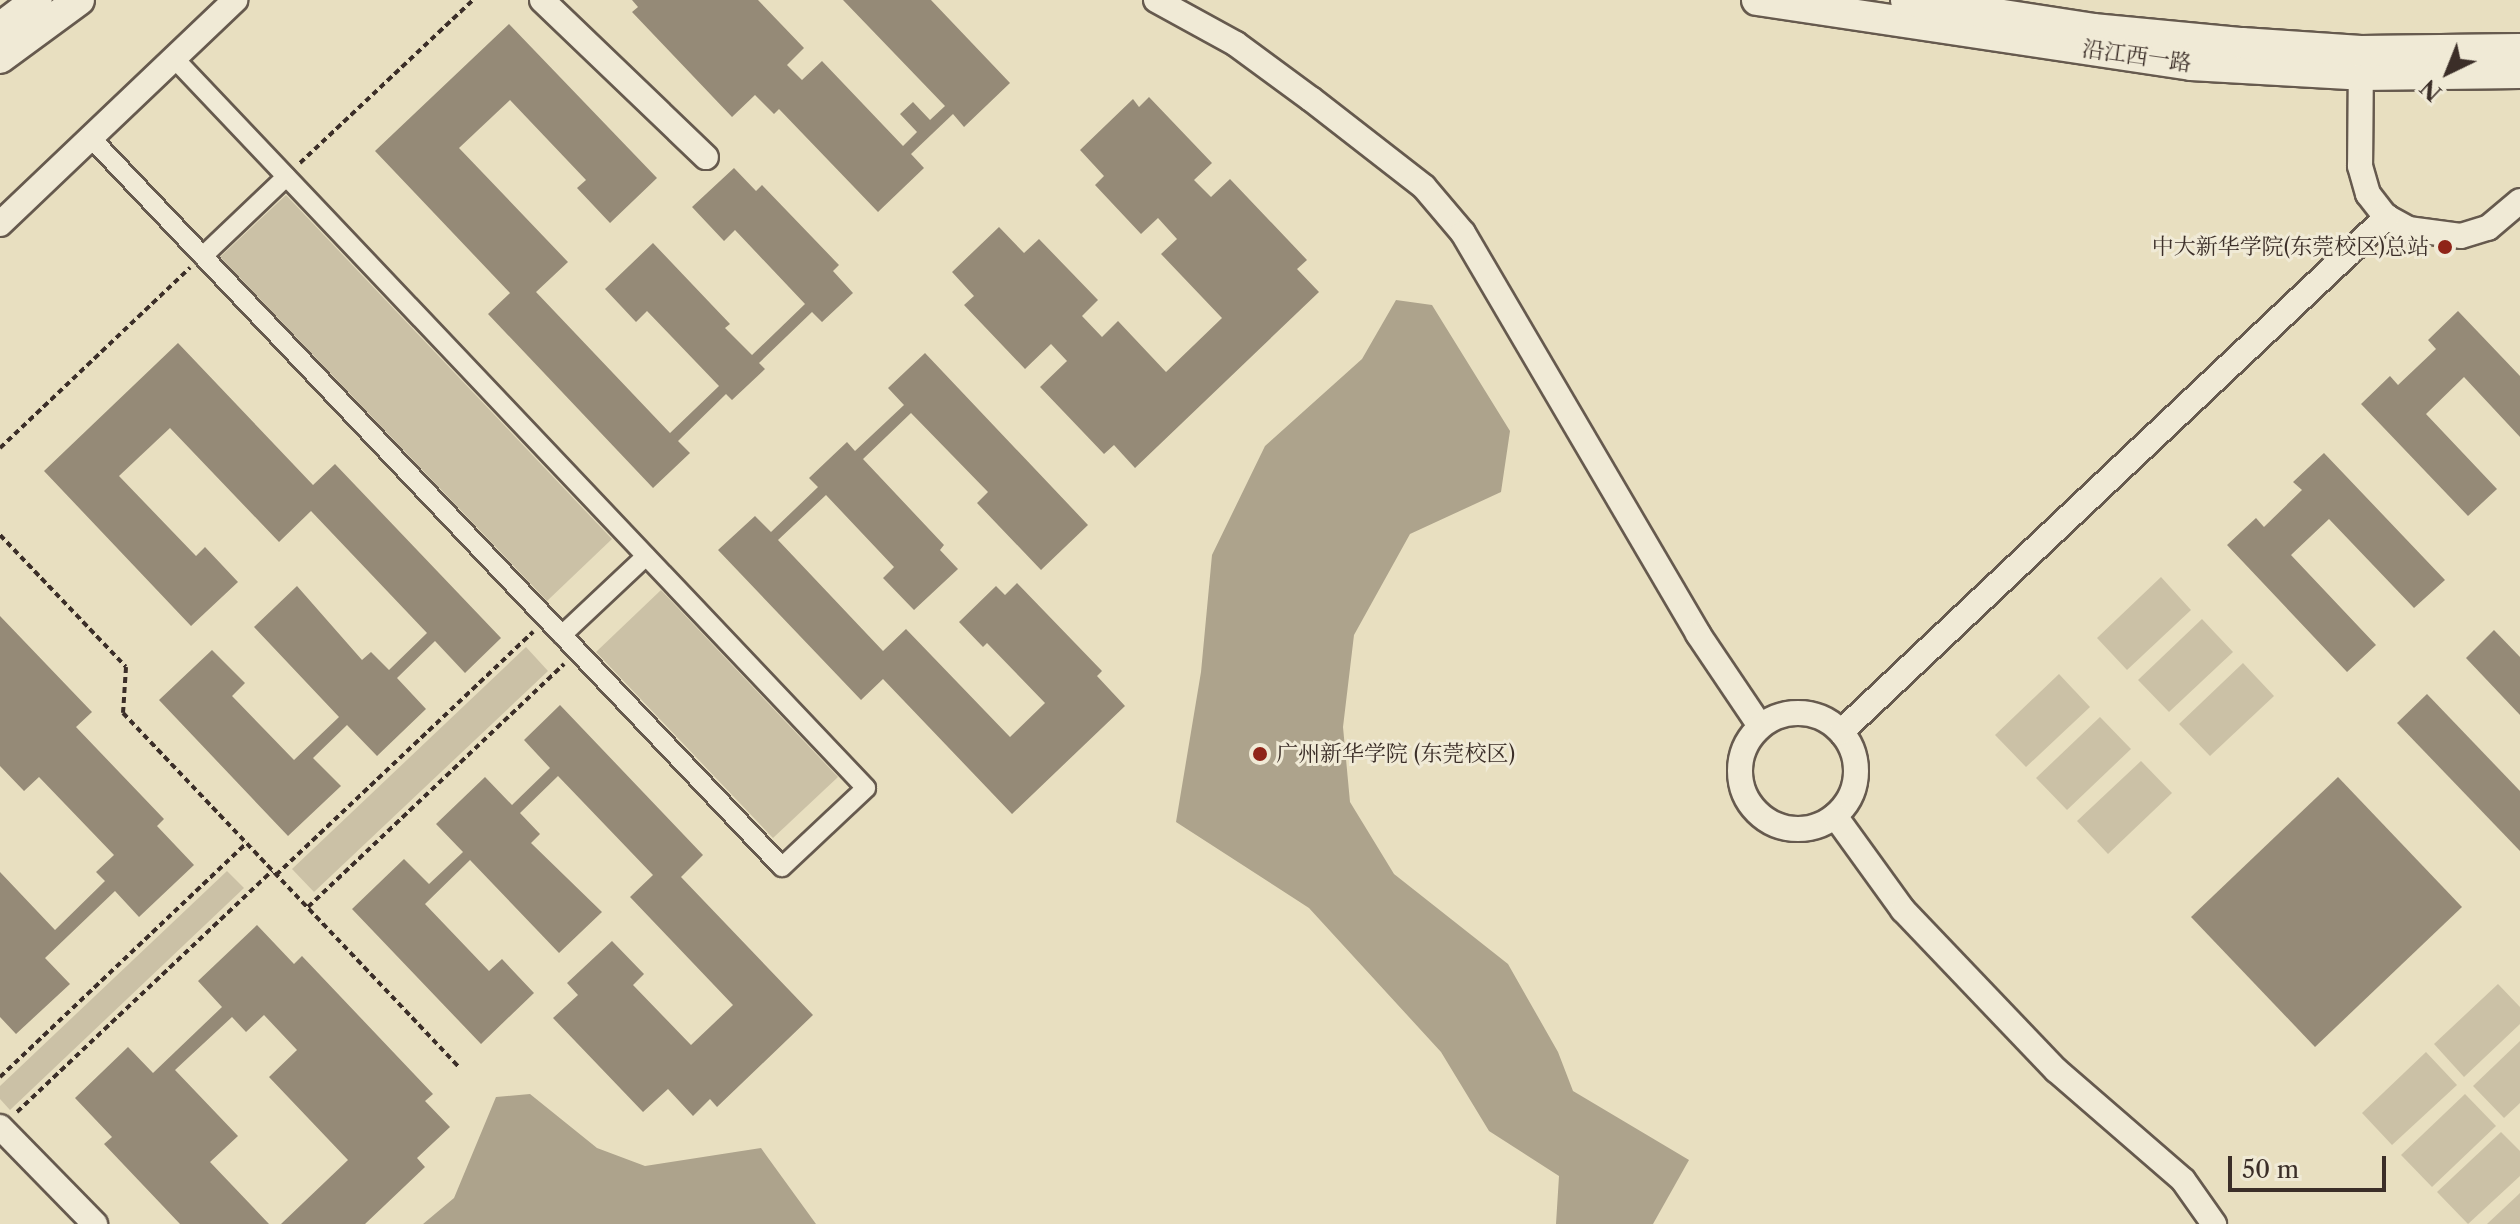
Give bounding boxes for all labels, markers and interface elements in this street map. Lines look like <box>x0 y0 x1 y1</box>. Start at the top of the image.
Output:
north arrow <box>2408 32 2488 112</box>
street label: 沿江西一路 <box>2081 35 2193 77</box>
text: N <box>2415 74 2447 106</box>
place label: 中大新华学院(东莞校区)总站 <box>2152 234 2429 260</box>
marker: 中大新华学院(东莞校区)总站 <box>2436 238 2454 256</box>
place label: 广州新华学院 (东莞校区) <box>1276 741 1515 767</box>
marker: 广州新华学院 (东莞校区) <box>1251 745 1269 763</box>
scale bar <box>2232 1140 2390 1190</box>
text: 50 m <box>2242 1155 2299 1184</box>

